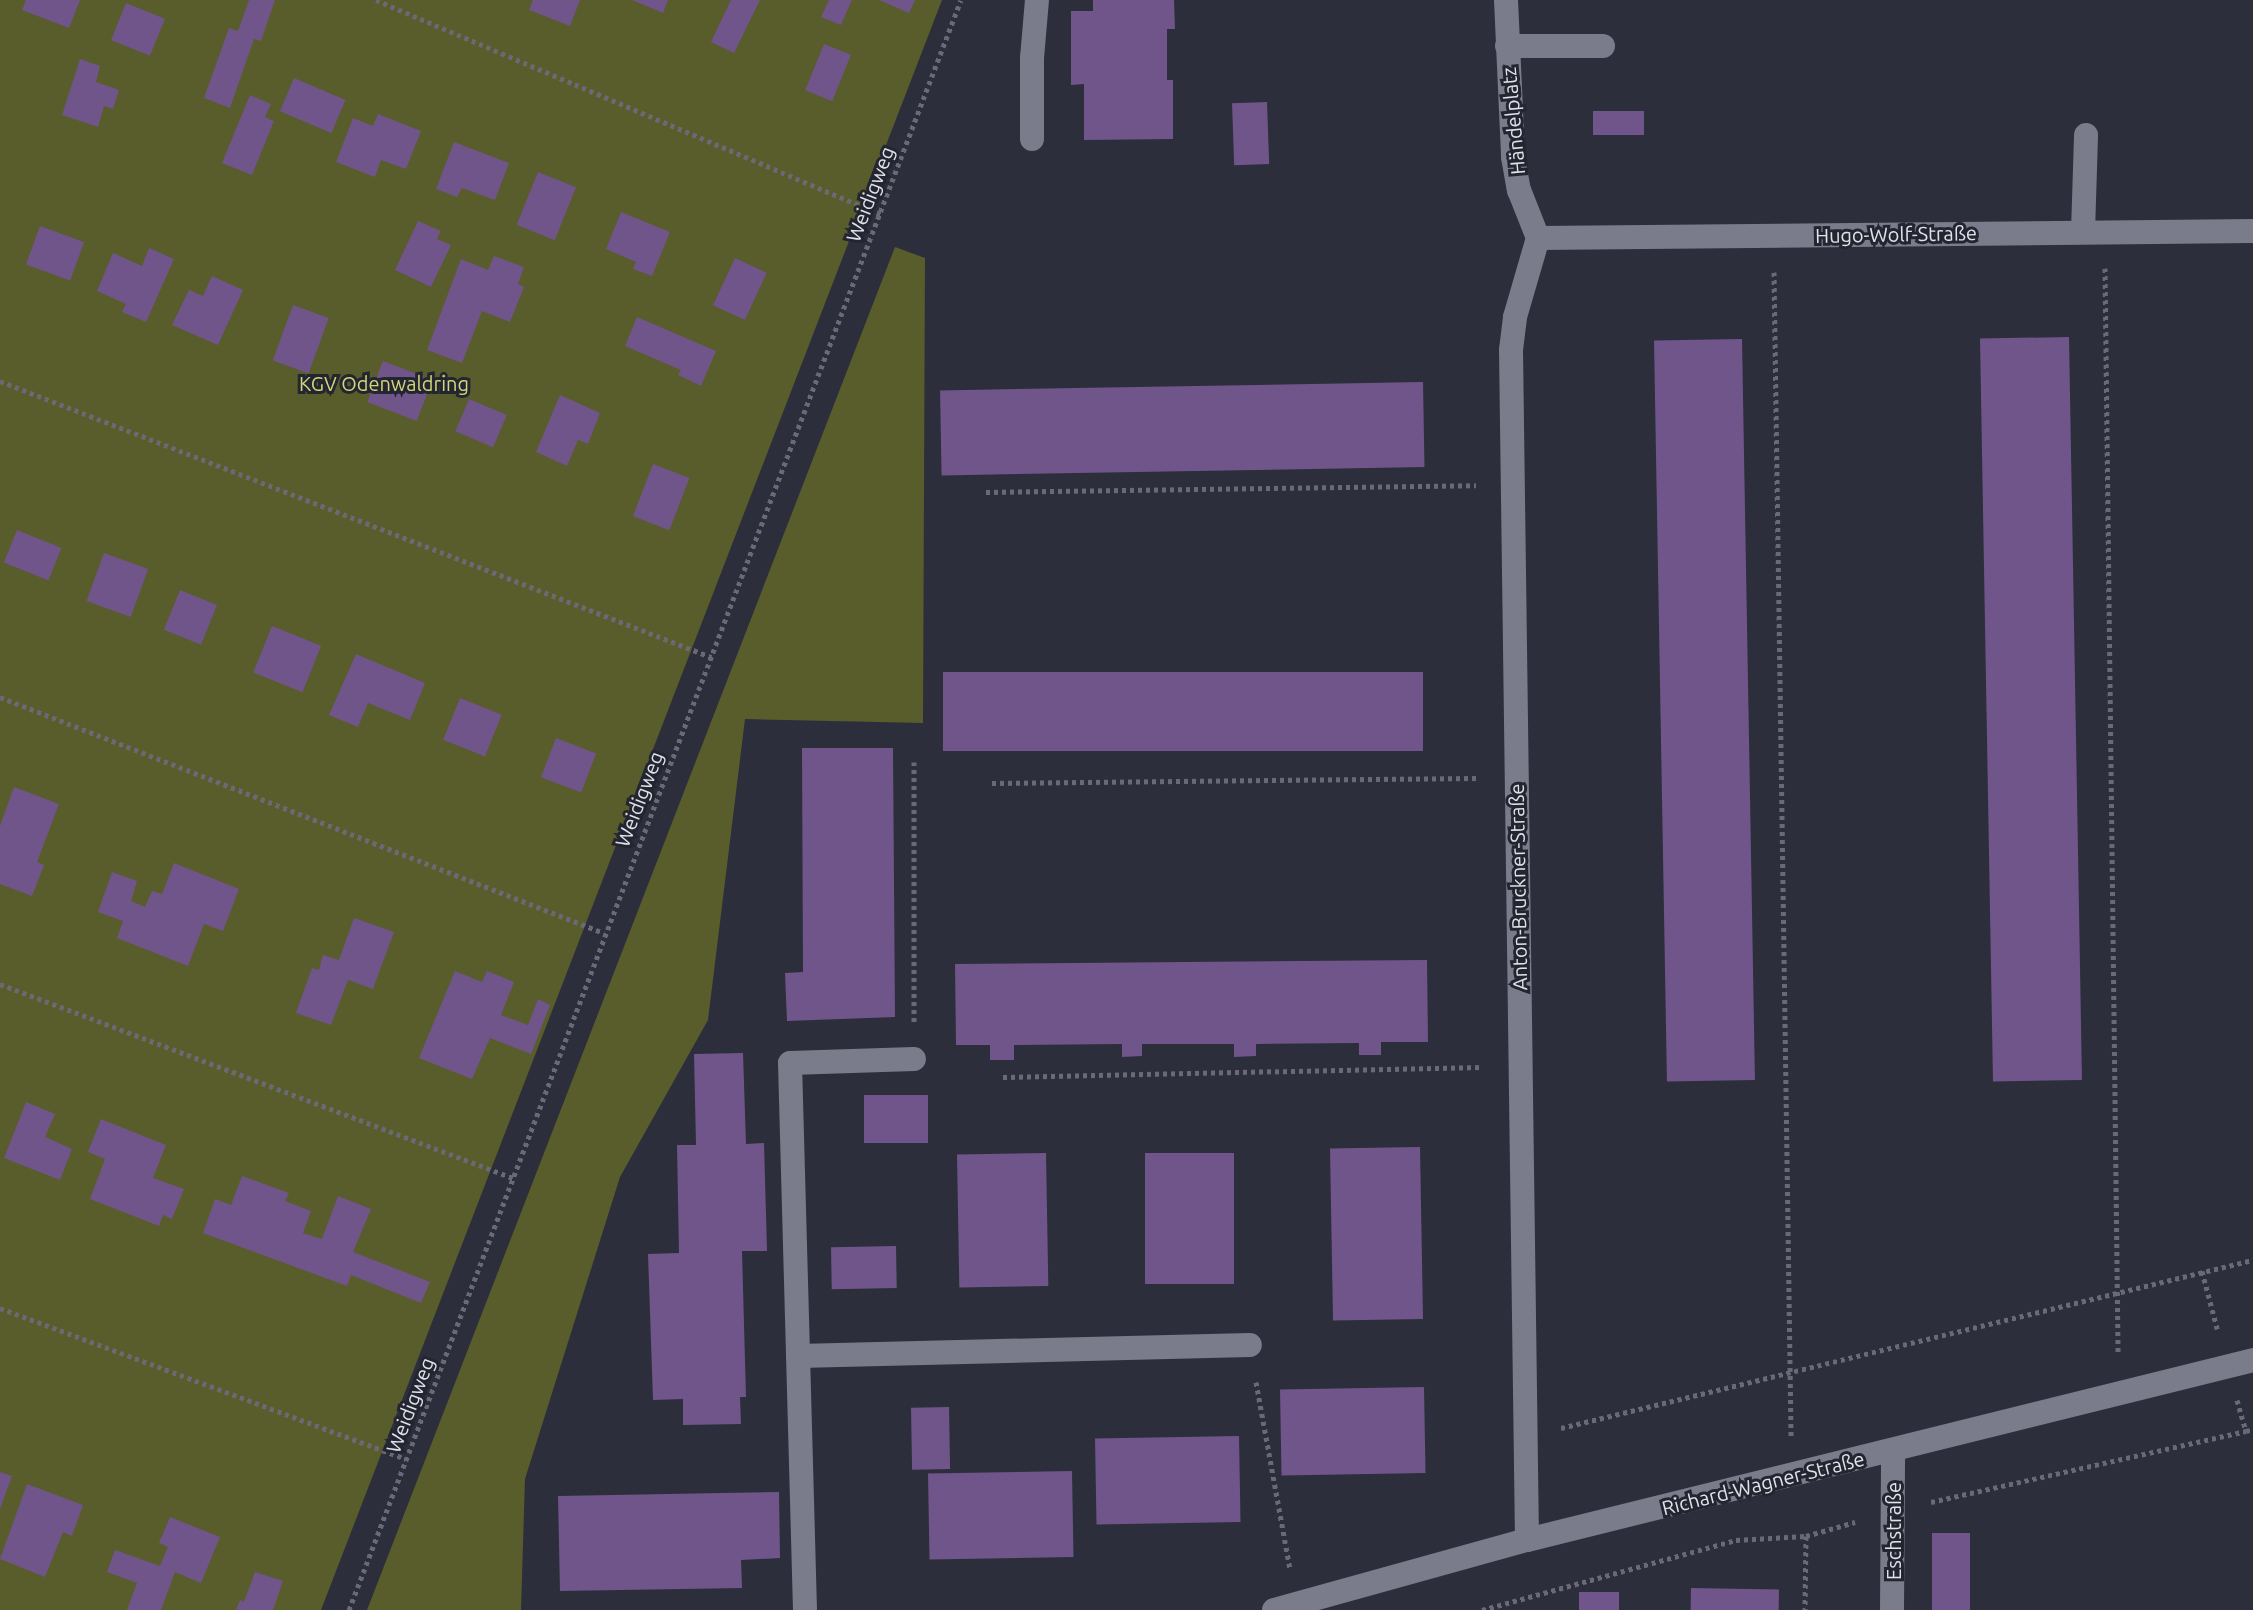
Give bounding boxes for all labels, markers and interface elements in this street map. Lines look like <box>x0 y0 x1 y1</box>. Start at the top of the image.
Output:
street label: Händelplatz <box>1496 66 1530 176</box>
street label: Weidigweg <box>841 143 899 245</box>
street label: Hugo-Wolf-Straße <box>1815 221 1977 247</box>
park label: KGV Odenwaldring <box>299 371 469 395</box>
street label: Weidigweg <box>610 748 668 850</box>
street label: Anton-Bruckner-Straße <box>1504 783 1532 991</box>
street label: Weidigweg <box>381 1354 439 1456</box>
street label: Richard-Wagner-Straße <box>1659 1446 1867 1520</box>
street label: Eschstraße <box>1881 1482 1905 1580</box>

